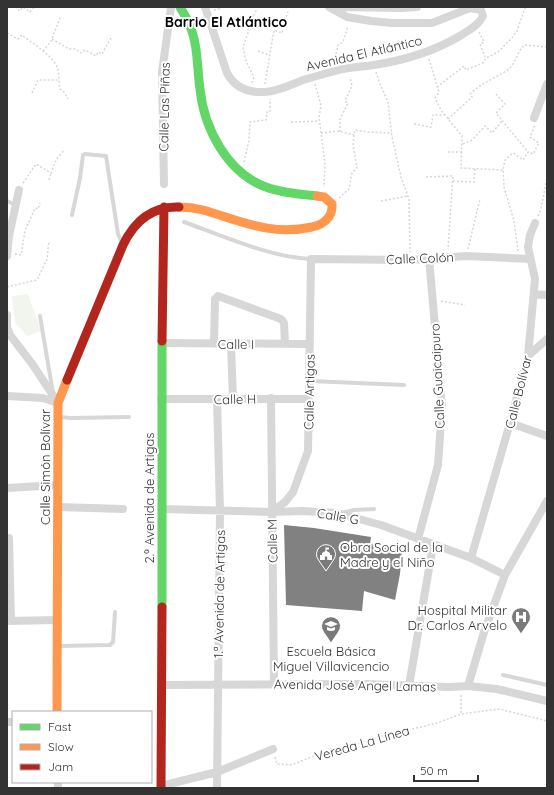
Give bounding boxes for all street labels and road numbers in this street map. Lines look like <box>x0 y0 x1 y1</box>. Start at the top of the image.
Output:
street label: Avenida El Atlántico <box>304 32 424 74</box>
street label: Calle Las Piñas <box>155 62 173 152</box>
street label: Calle Colón <box>386 249 454 267</box>
street label: Calle Guaicaipuro <box>426 323 448 429</box>
street label: Calle I <box>218 336 254 352</box>
street label: Calle Artigas <box>300 354 318 430</box>
street label: Calle Bolívar <box>501 354 535 430</box>
street label: Calle H <box>214 391 256 407</box>
street label: Calle Simón Bolívar <box>37 409 53 525</box>
street label: 2.ª Avenida de Artigas <box>141 433 157 563</box>
street label: Calle G <box>316 504 360 528</box>
street label: Calle M <box>264 519 280 563</box>
street label: 1.ª Avenida de Artigas <box>210 530 228 658</box>
street label: Avenida José Angel Lamas <box>274 676 436 694</box>
street label: Vereda La Línea <box>313 722 411 764</box>

